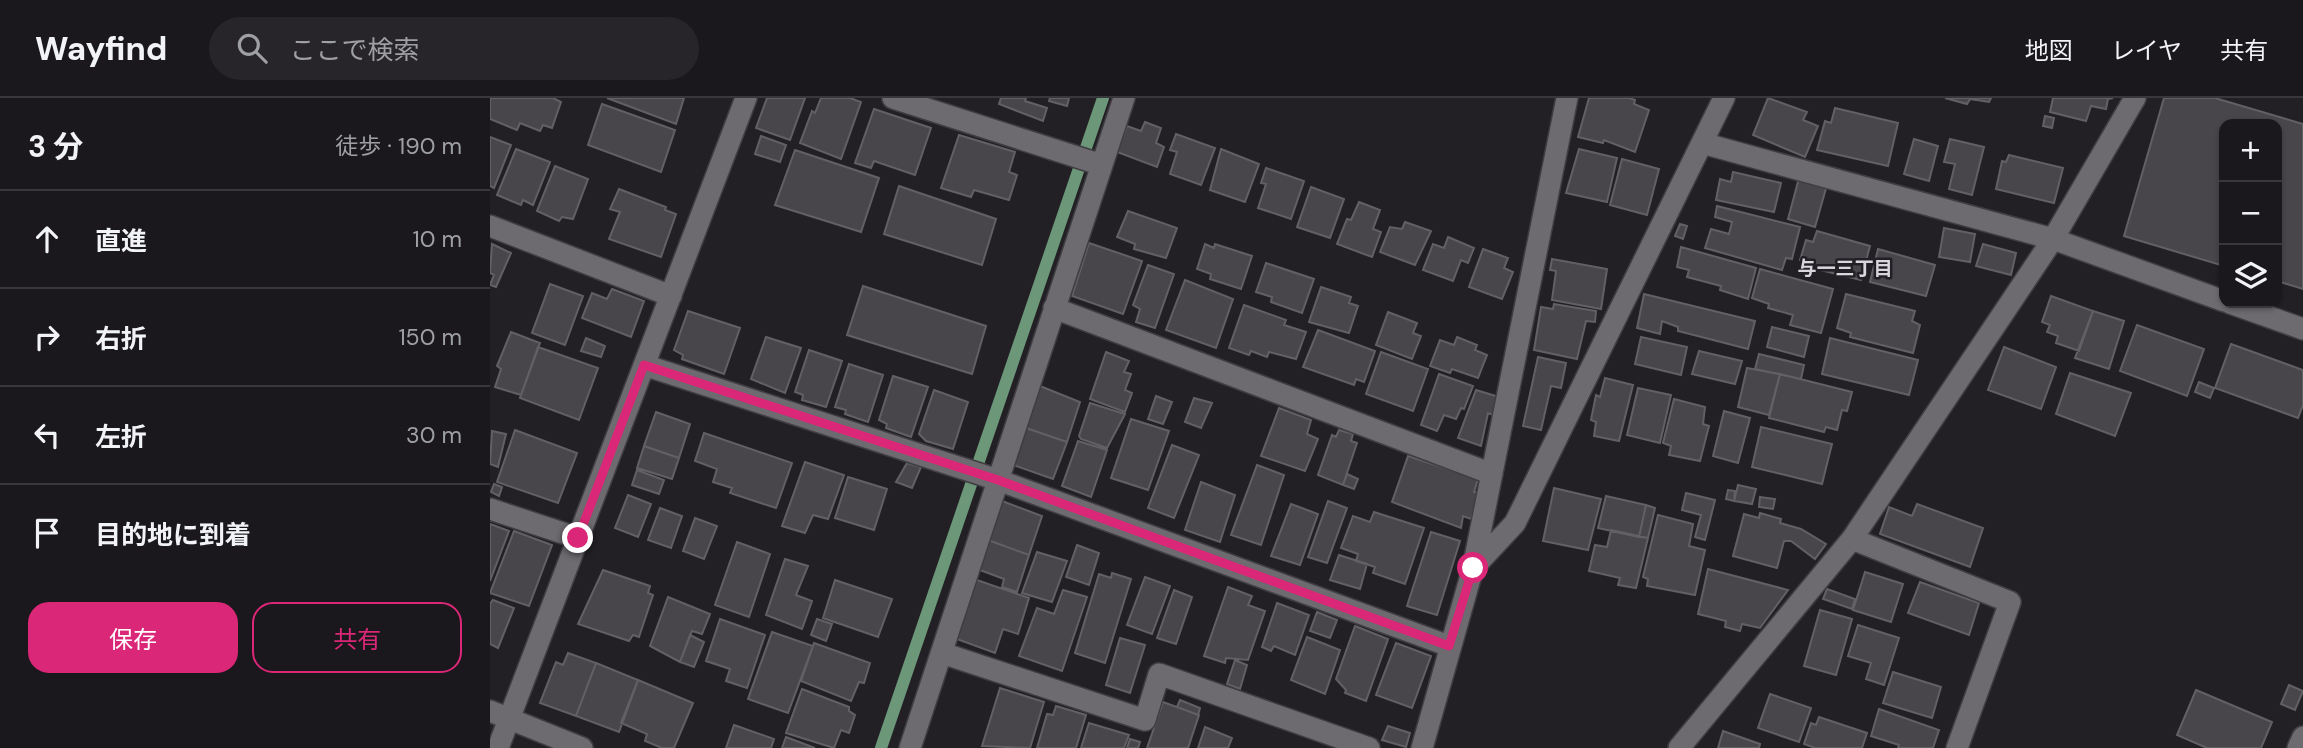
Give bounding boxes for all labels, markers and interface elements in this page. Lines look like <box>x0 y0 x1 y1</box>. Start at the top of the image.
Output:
search box <box>209 17 699 80</box>
text: Wayfind <box>35 27 167 70</box>
icon: search <box>233 29 271 67</box>
text: ここで検索 <box>289 33 419 67</box>
text: 地図 <box>2025 35 2073 66</box>
text: レイヤ <box>2111 35 2182 66</box>
text: 共有 <box>2220 35 2268 66</box>
map controls <box>2219 119 2282 308</box>
button: + <box>2219 119 2282 182</box>
text: 3 分 <box>28 127 83 166</box>
text: 徒歩 · 190 m <box>335 131 462 161</box>
button: − <box>2219 182 2282 245</box>
icon: ahead <box>28 220 66 258</box>
text: 直進 <box>95 224 147 258</box>
text: 10 m <box>412 224 462 254</box>
button: layers <box>2219 245 2282 308</box>
district label: 与一三丁目 <box>1797 256 1893 281</box>
icon: right <box>28 318 66 356</box>
text: 右折 <box>95 322 147 356</box>
text: 150 m <box>398 322 462 352</box>
icon: left <box>28 416 66 454</box>
text: 左折 <box>95 420 147 454</box>
text: 30 m <box>406 420 462 450</box>
icon: arrive <box>28 514 66 552</box>
text: 目的地に到着 <box>95 518 251 552</box>
route end <box>562 522 593 553</box>
route start <box>1457 552 1488 583</box>
button: 保存 <box>28 602 238 673</box>
button: 共有 <box>252 602 462 673</box>

